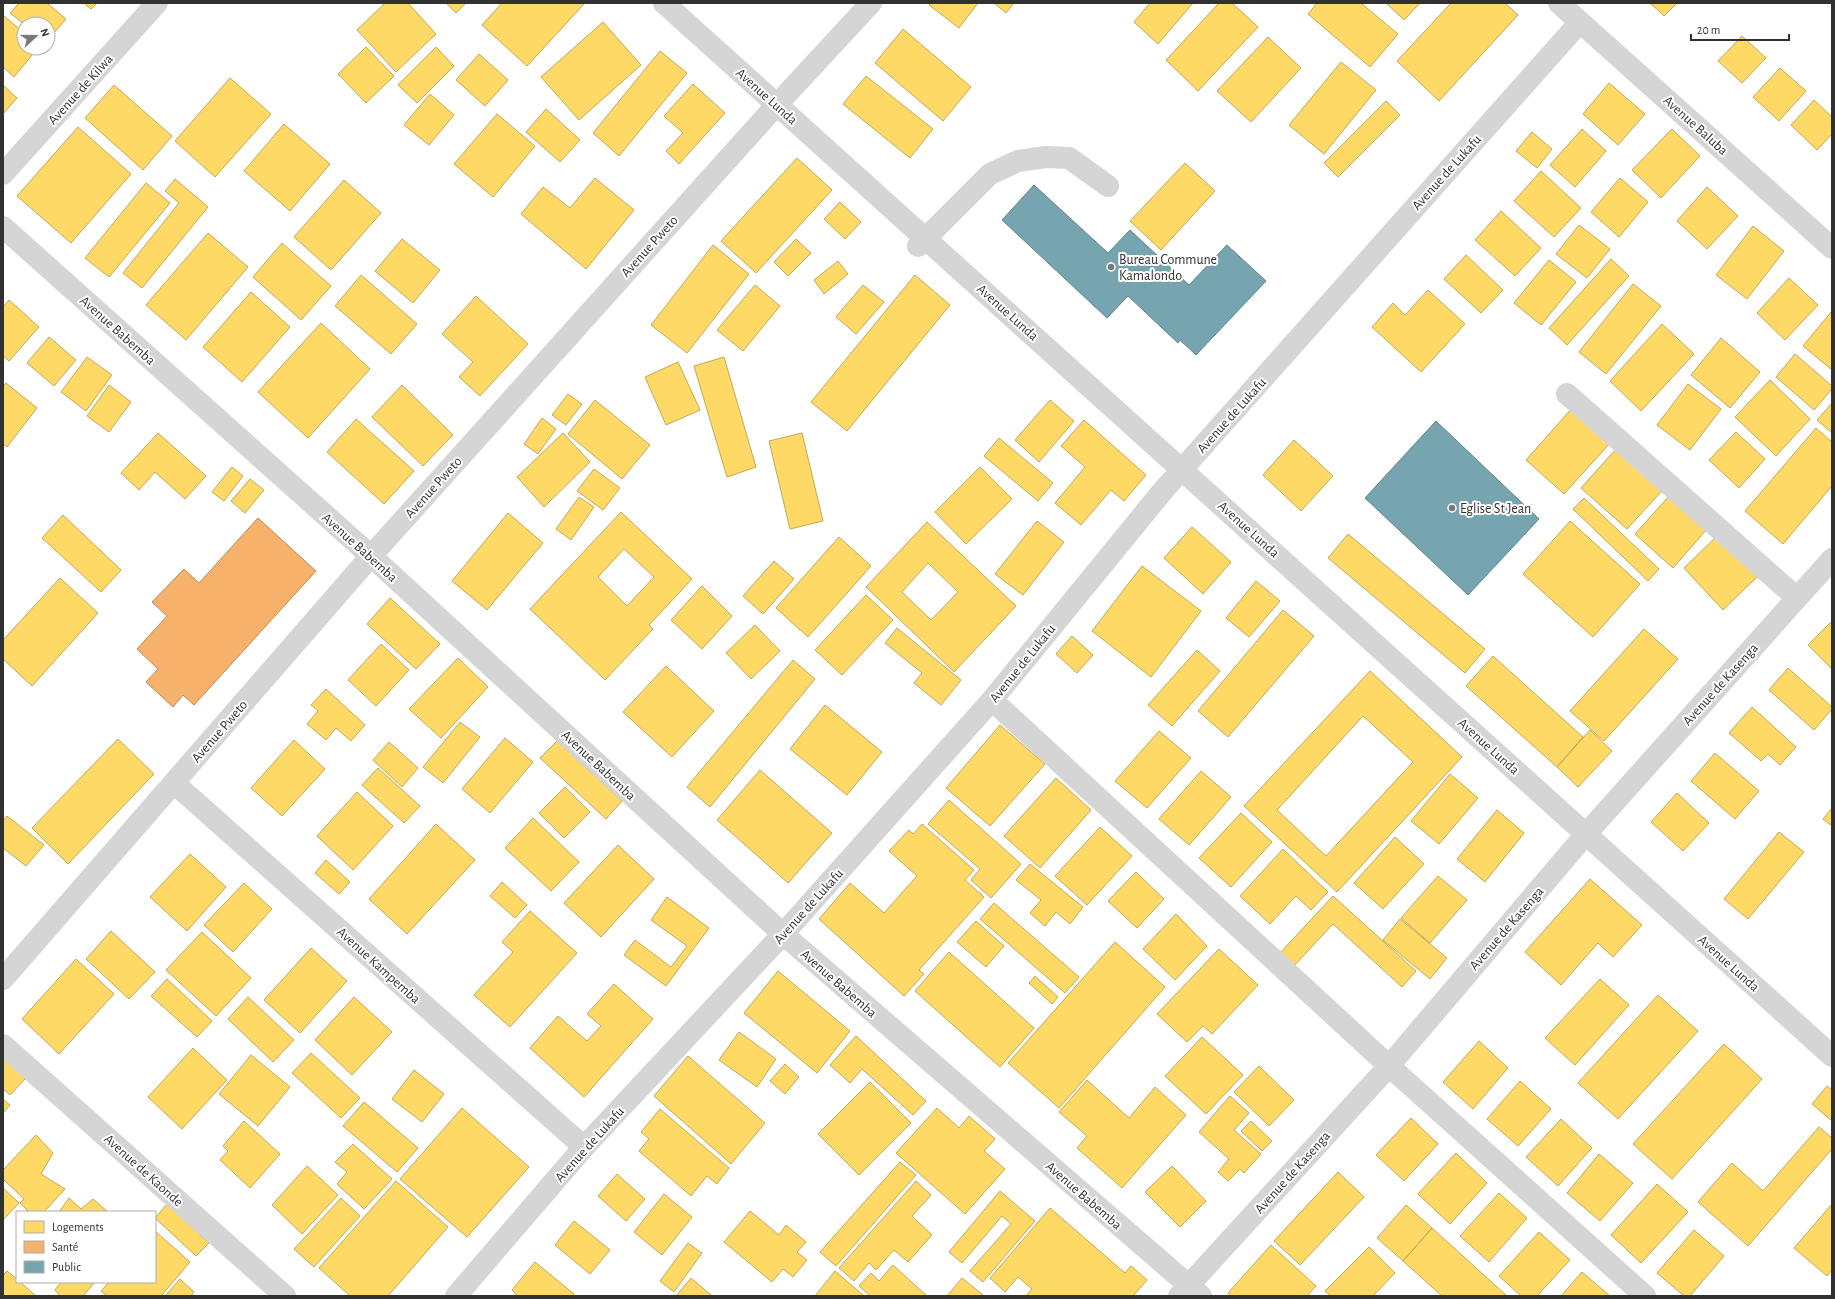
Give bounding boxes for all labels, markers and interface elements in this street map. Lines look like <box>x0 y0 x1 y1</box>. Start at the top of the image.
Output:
north arrow <box>16 16 56 56</box>
scale bar <box>1691 16 1789 42</box>
text: 20 m <box>1697 24 1720 36</box>
text: N <box>38 27 51 38</box>
street label: Avenue de Kilwa <box>46 51 116 128</box>
street label: Avenue Lunda <box>733 66 800 128</box>
street label: Avenue Baluba <box>1660 93 1731 159</box>
street label: Avenue de Lukafu <box>1409 132 1484 213</box>
street label: Avenue Pweto <box>619 213 681 280</box>
place label: Bureau Commune Kamalondo <box>1119 253 1217 283</box>
marker: Bureau Commune Kamalondo <box>1106 262 1116 272</box>
street label: Avenue Lunda <box>974 282 1041 344</box>
street label: Avenue Babemba <box>77 294 158 368</box>
street label: Avenue de Lukafu <box>1194 375 1269 456</box>
street label: Avenue Pweto <box>403 454 465 521</box>
street label: Avenue Lunda <box>1215 499 1282 561</box>
place label: Eglise St Jean <box>1460 502 1531 516</box>
marker: Eglise St Jean <box>1447 503 1457 513</box>
street label: Avenue Babemba <box>319 511 400 585</box>
street label: Avenue de Lukafu <box>987 622 1058 705</box>
street label: Avenue de Kasenga <box>1680 641 1761 728</box>
street label: Avenue Pweto <box>189 698 250 765</box>
street label: Avenue Lunda <box>1455 716 1522 778</box>
street label: Avenue Babemba <box>559 728 638 804</box>
street label: Avenue de Lukafu <box>771 866 846 947</box>
street label: Avenue de Kasenga <box>1467 884 1547 973</box>
street label: Avenue Kampemba <box>334 925 423 1007</box>
street label: Avenue Lunda <box>1695 933 1762 995</box>
street label: Avenue Babemba <box>798 947 879 1021</box>
street label: Avenue de Lukafu <box>552 1104 627 1185</box>
street label: Avenue de Kasenga <box>1252 1129 1333 1216</box>
street label: Avenue de Kaonde <box>101 1132 185 1210</box>
street label: Avenue Babemba <box>1043 1159 1124 1233</box>
legend <box>16 1211 156 1283</box>
text: Logements <box>52 1221 104 1233</box>
text: Santé <box>52 1241 78 1253</box>
text: Public <box>52 1261 81 1273</box>

